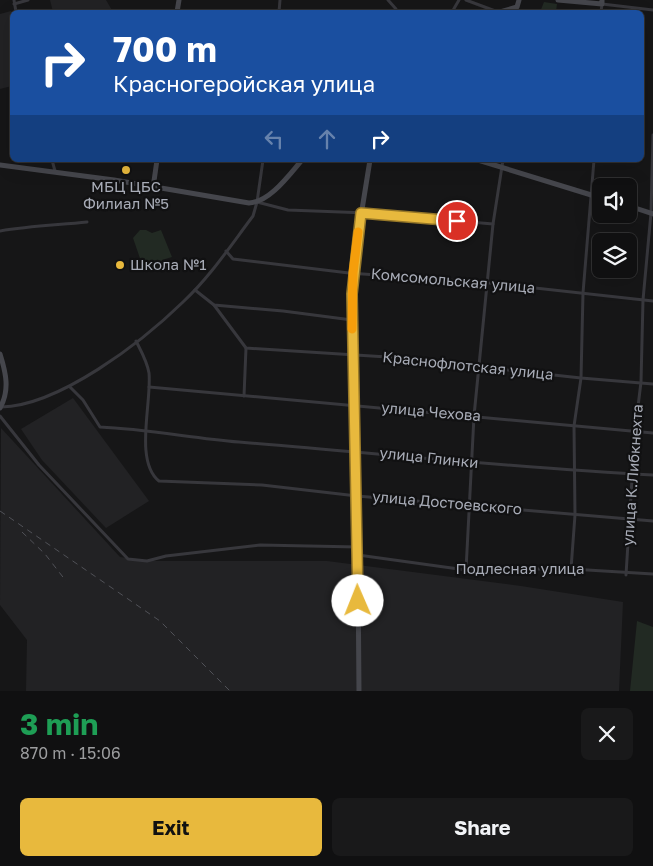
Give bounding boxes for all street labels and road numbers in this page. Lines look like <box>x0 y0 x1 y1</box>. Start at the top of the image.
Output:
street label: Комсомольская улица <box>370 264 536 296</box>
street label: Краснофлотская улица <box>382 347 554 383</box>
street label: улица Чехова <box>380 398 482 424</box>
street label: улица К.Либкнехта <box>618 403 646 546</box>
street label: улица Глинки <box>379 443 479 471</box>
street label: улица Достоевского <box>371 486 523 518</box>
street label: Подлесная улица <box>455 559 585 577</box>

